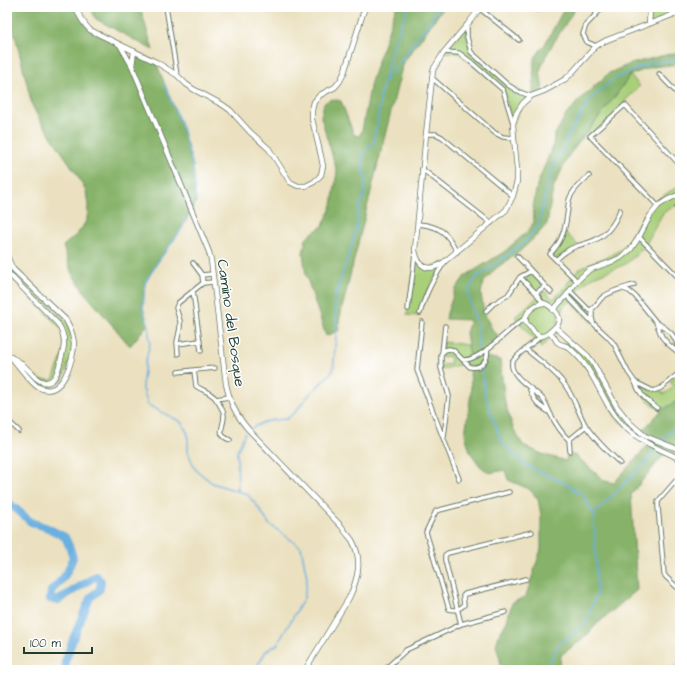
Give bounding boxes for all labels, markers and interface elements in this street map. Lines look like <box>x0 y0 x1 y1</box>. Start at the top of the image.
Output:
street label: Camino del Bosque <box>212 258 250 388</box>
scale bar <box>24 629 92 655</box>
text: 100 m <box>30 635 61 652</box>

